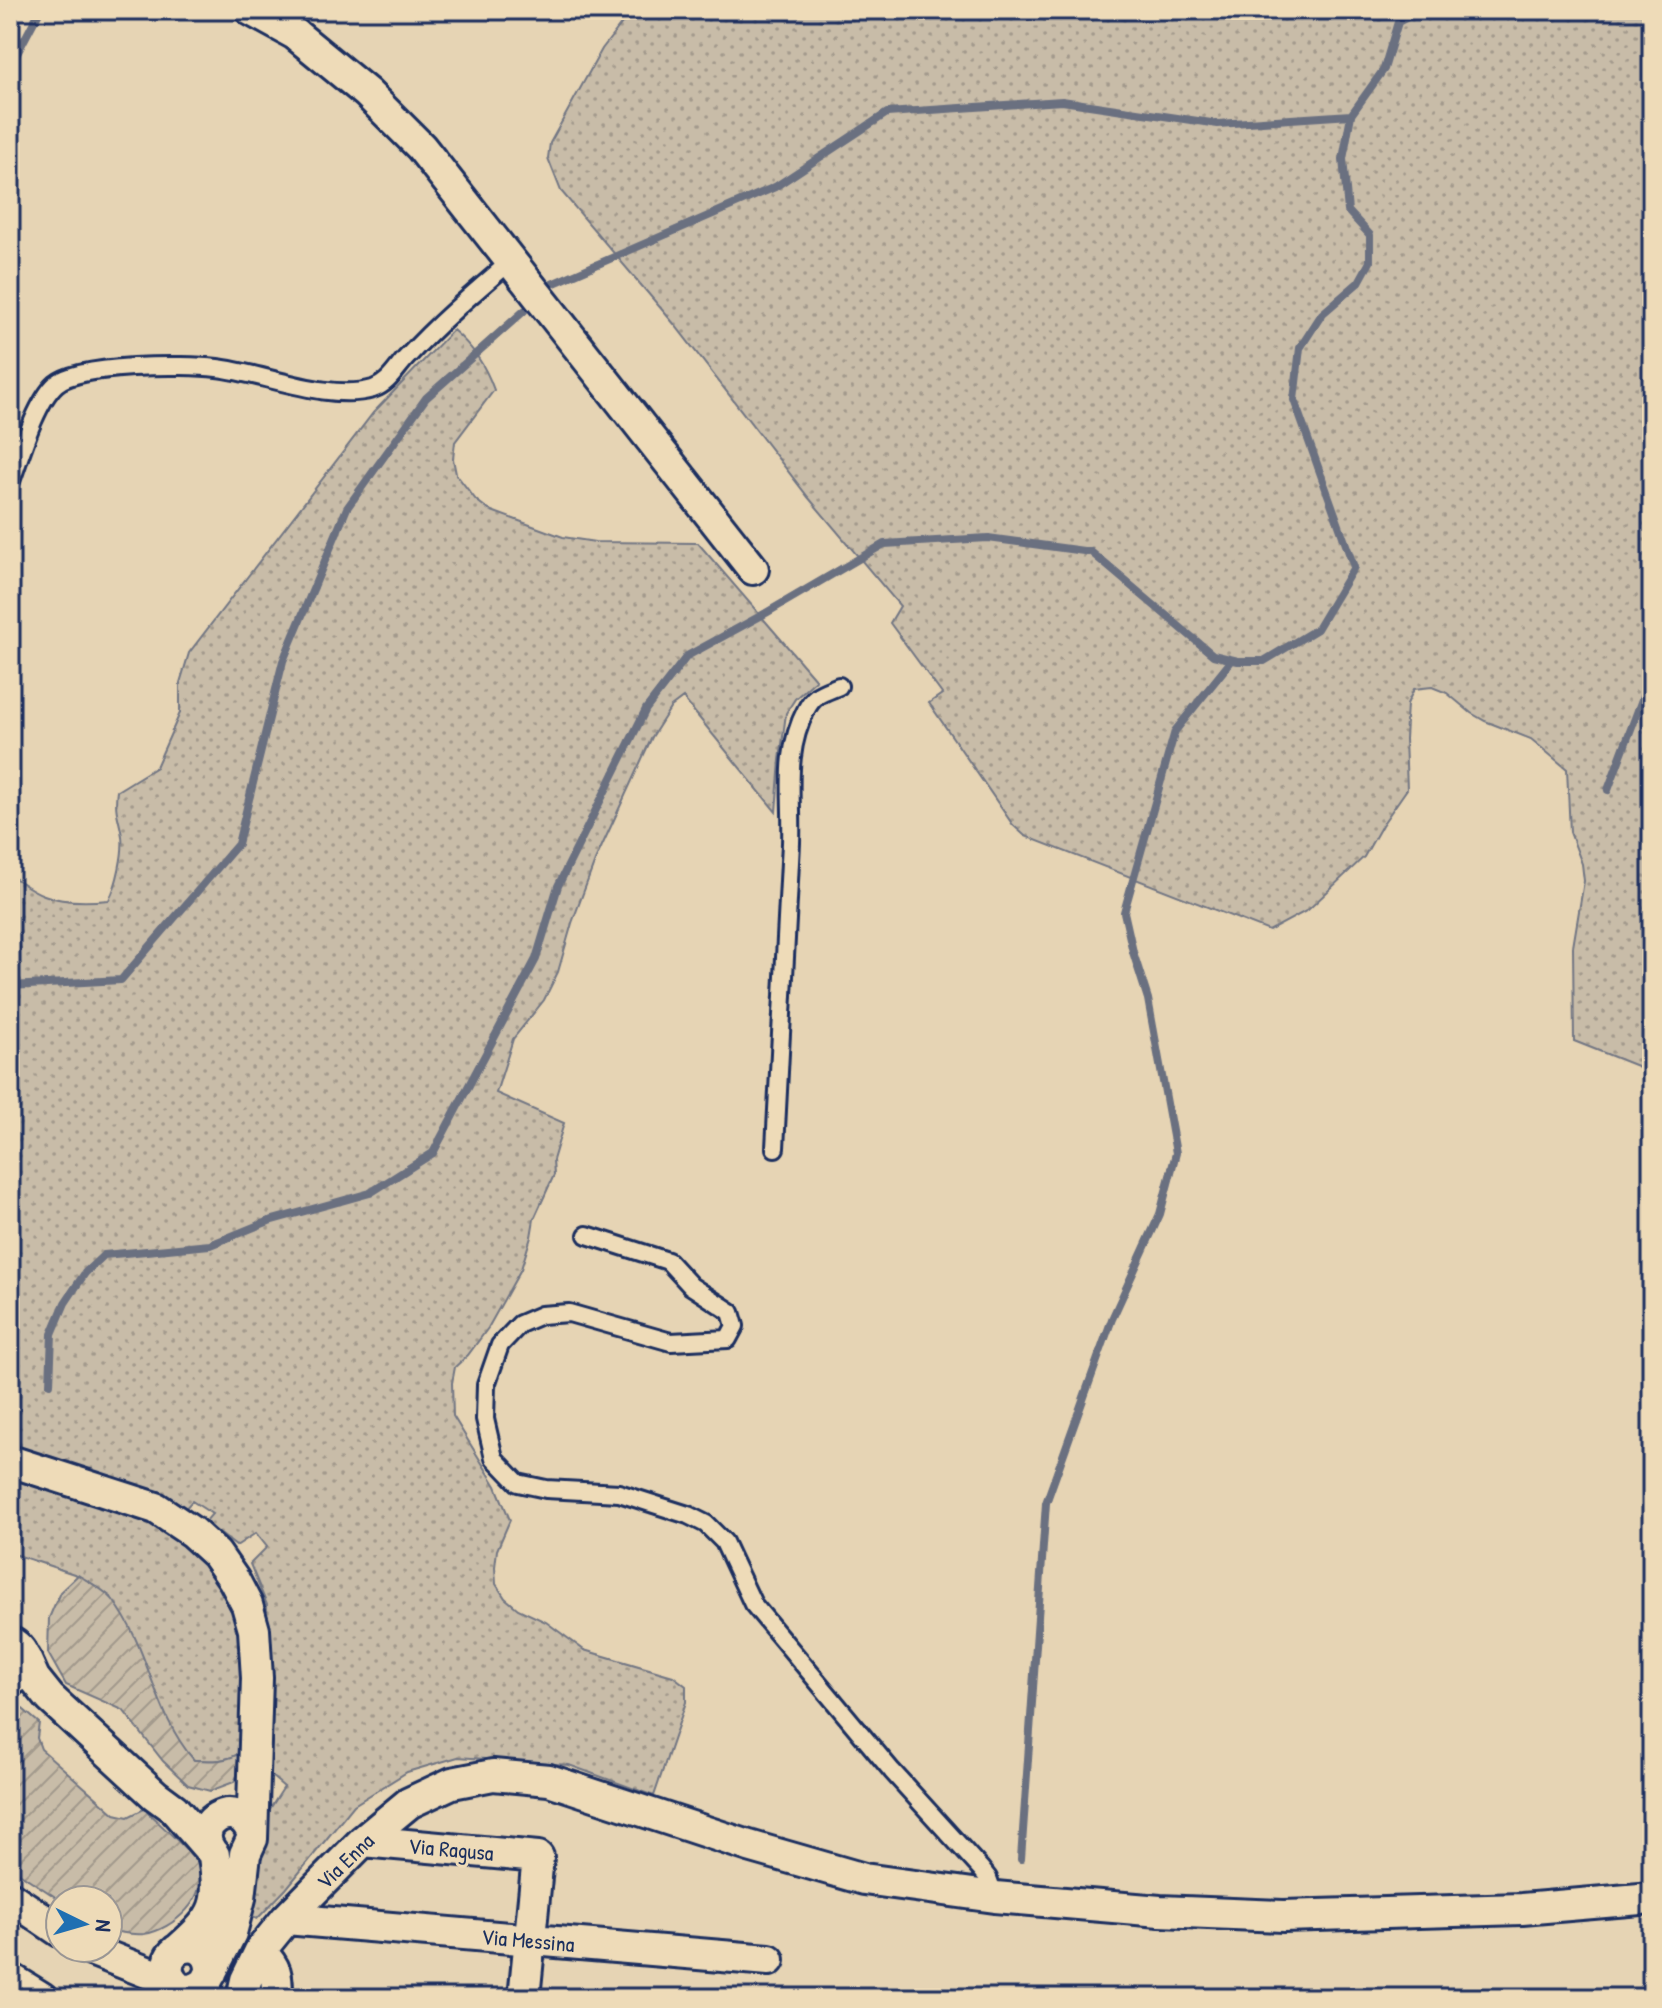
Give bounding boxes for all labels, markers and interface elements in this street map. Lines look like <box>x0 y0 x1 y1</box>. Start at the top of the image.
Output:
street label: Via Enna <box>310 1826 381 1896</box>
street label: Via Ragusa <box>407 1830 495 1868</box>
north arrow <box>44 1884 124 1964</box>
text: N <box>88 1919 119 1933</box>
street label: Via Messina <box>480 1921 576 1959</box>

